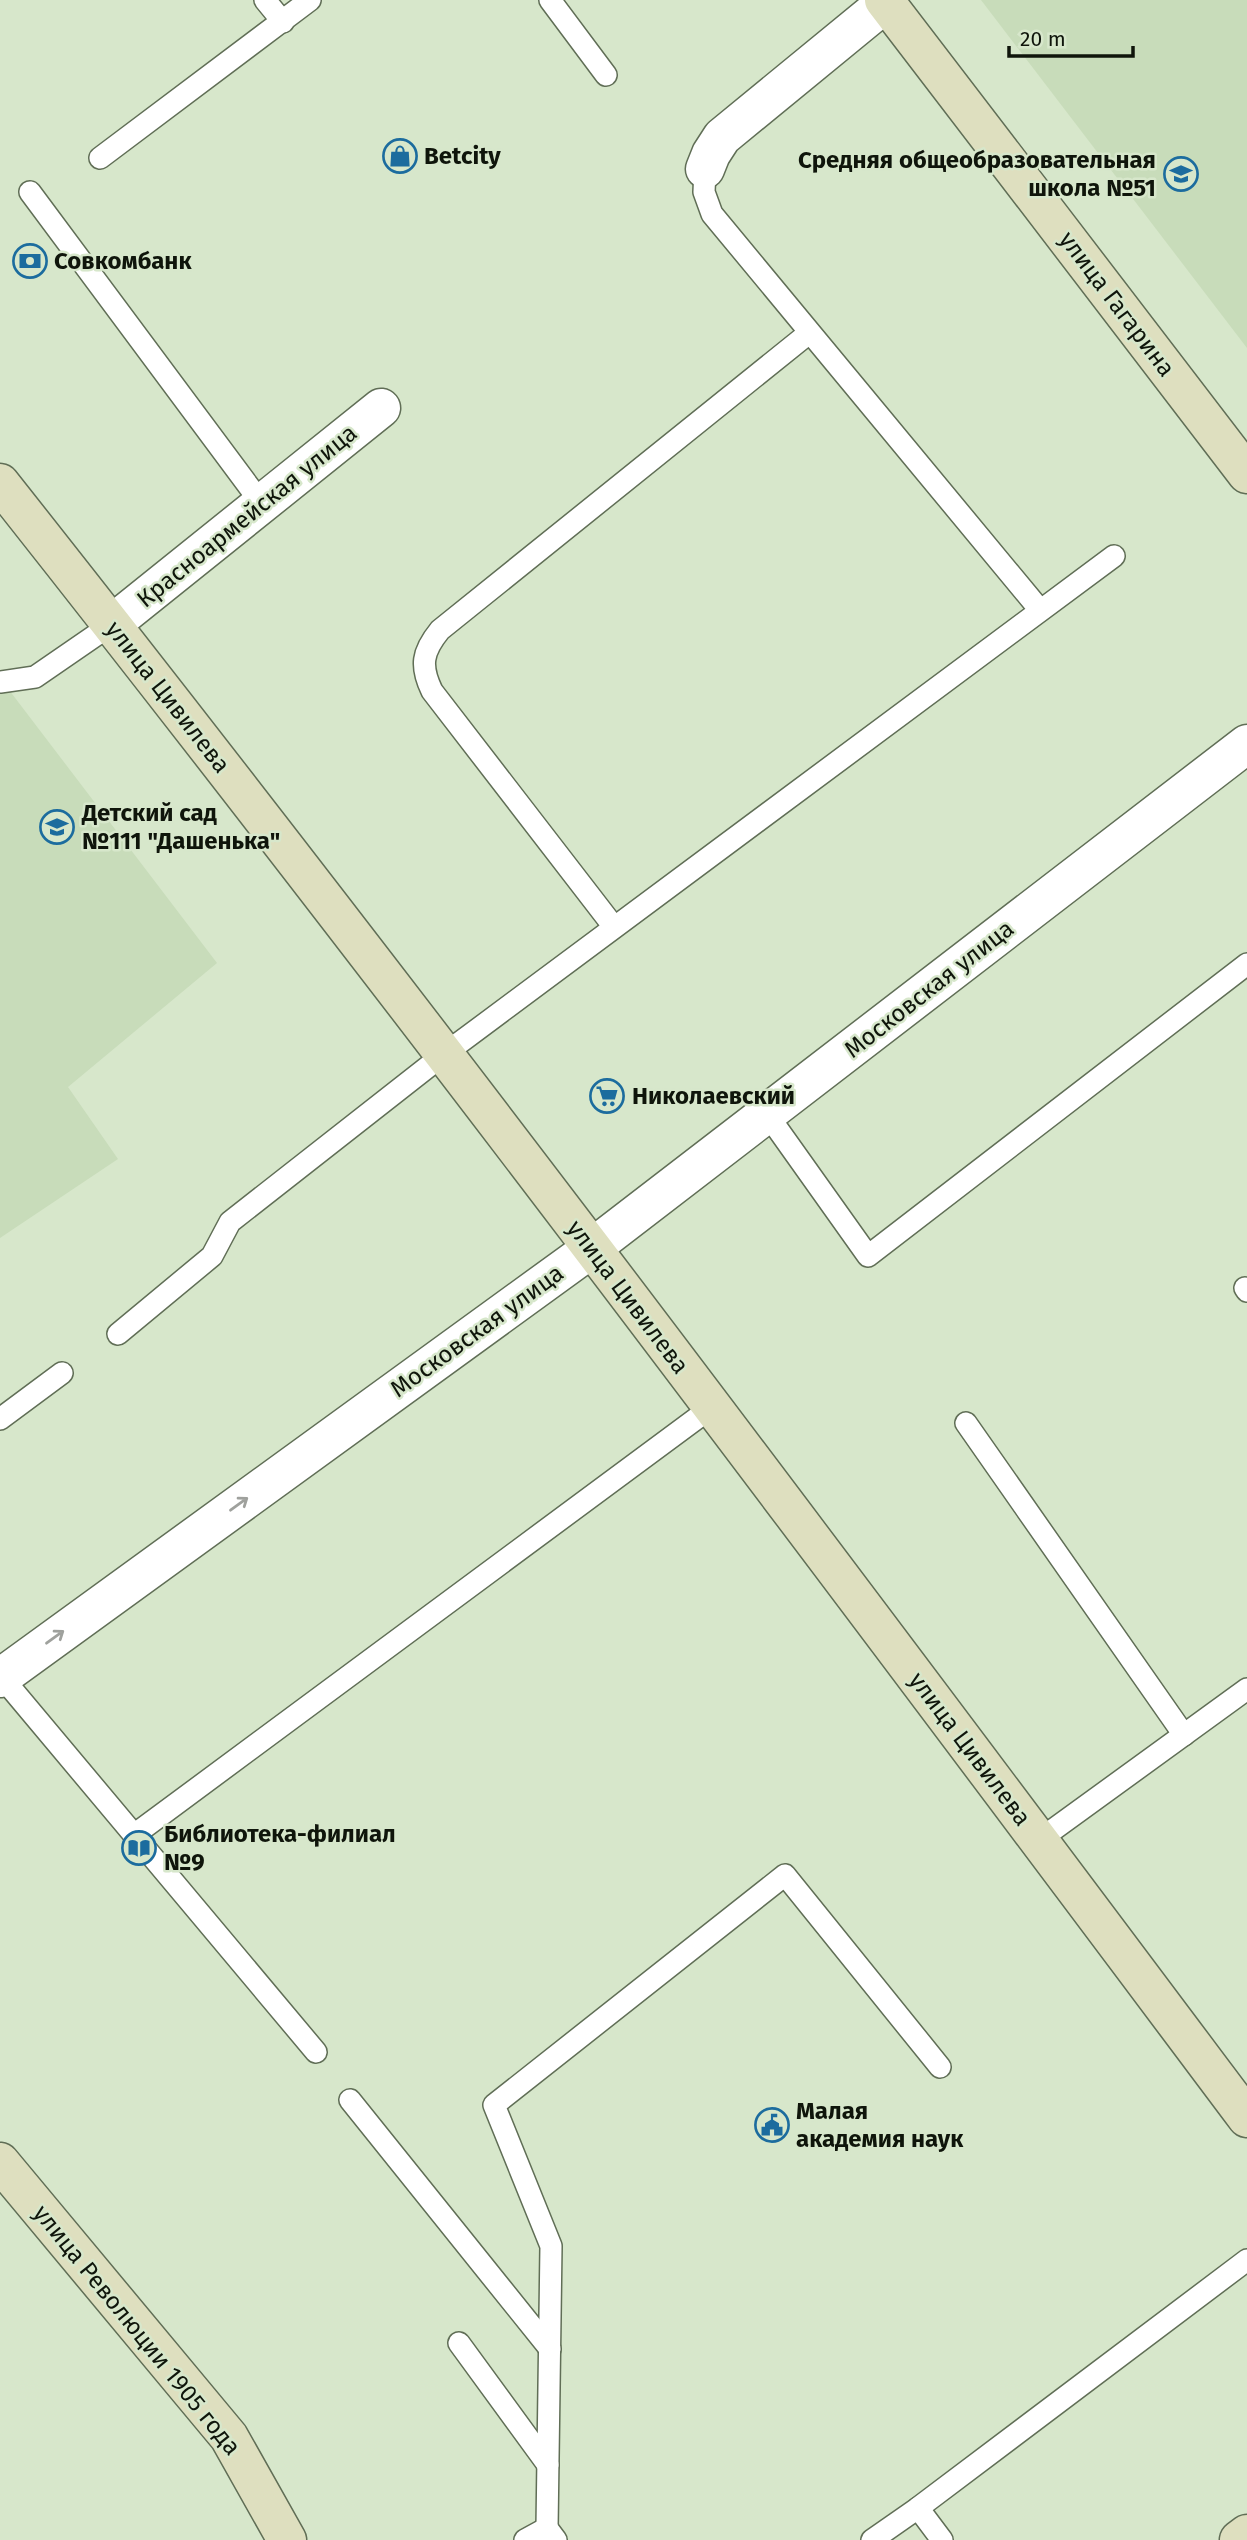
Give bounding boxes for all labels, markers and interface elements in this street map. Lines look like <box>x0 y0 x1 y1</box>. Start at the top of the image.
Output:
scale bar <box>1009 14 1133 58</box>
text: 20 m <box>1020 26 1066 52</box>
shop icon: Betcity <box>381 137 419 175</box>
place label: Betcity <box>424 142 501 170</box>
place label: Средняя общеобразовательная школа №51 <box>798 146 1156 202</box>
school or university icon: Средняя общеобразовательная школа №51 <box>1162 155 1200 193</box>
street label: улица Гагарина <box>1053 226 1181 382</box>
bank icon: Совкомбанк <box>11 242 49 280</box>
place label: Совкомбанк <box>54 247 192 275</box>
street label: Красноармейская улица <box>131 419 363 613</box>
street label: улица Цивилева <box>100 616 236 778</box>
place label: Детский сад №111 "Дашенька" <box>81 799 280 855</box>
school or university icon: Детский сад №111 "Дашенька" <box>38 808 76 846</box>
street label: Московская улица <box>839 914 1019 1064</box>
supermarket icon: Николаевский <box>588 1077 626 1115</box>
place label: Николаевский <box>632 1082 795 1110</box>
street label: улица Цивилева <box>561 1215 695 1379</box>
street label: Московская улица <box>385 1259 569 1403</box>
one-way arrow <box>229 1497 248 1511</box>
one-way arrow <box>45 1630 64 1645</box>
street label: улица Цивилева <box>903 1667 1037 1831</box>
place label: Библиотека-филиал №9 <box>164 1820 396 1876</box>
library icon: Библиотека-филиал №9 <box>120 1829 158 1867</box>
place label: Малая академия наук <box>796 2097 964 2153</box>
public building icon: Малая академия наук <box>753 2106 791 2144</box>
street label: улица Революции 1905 года <box>28 2199 246 2461</box>

